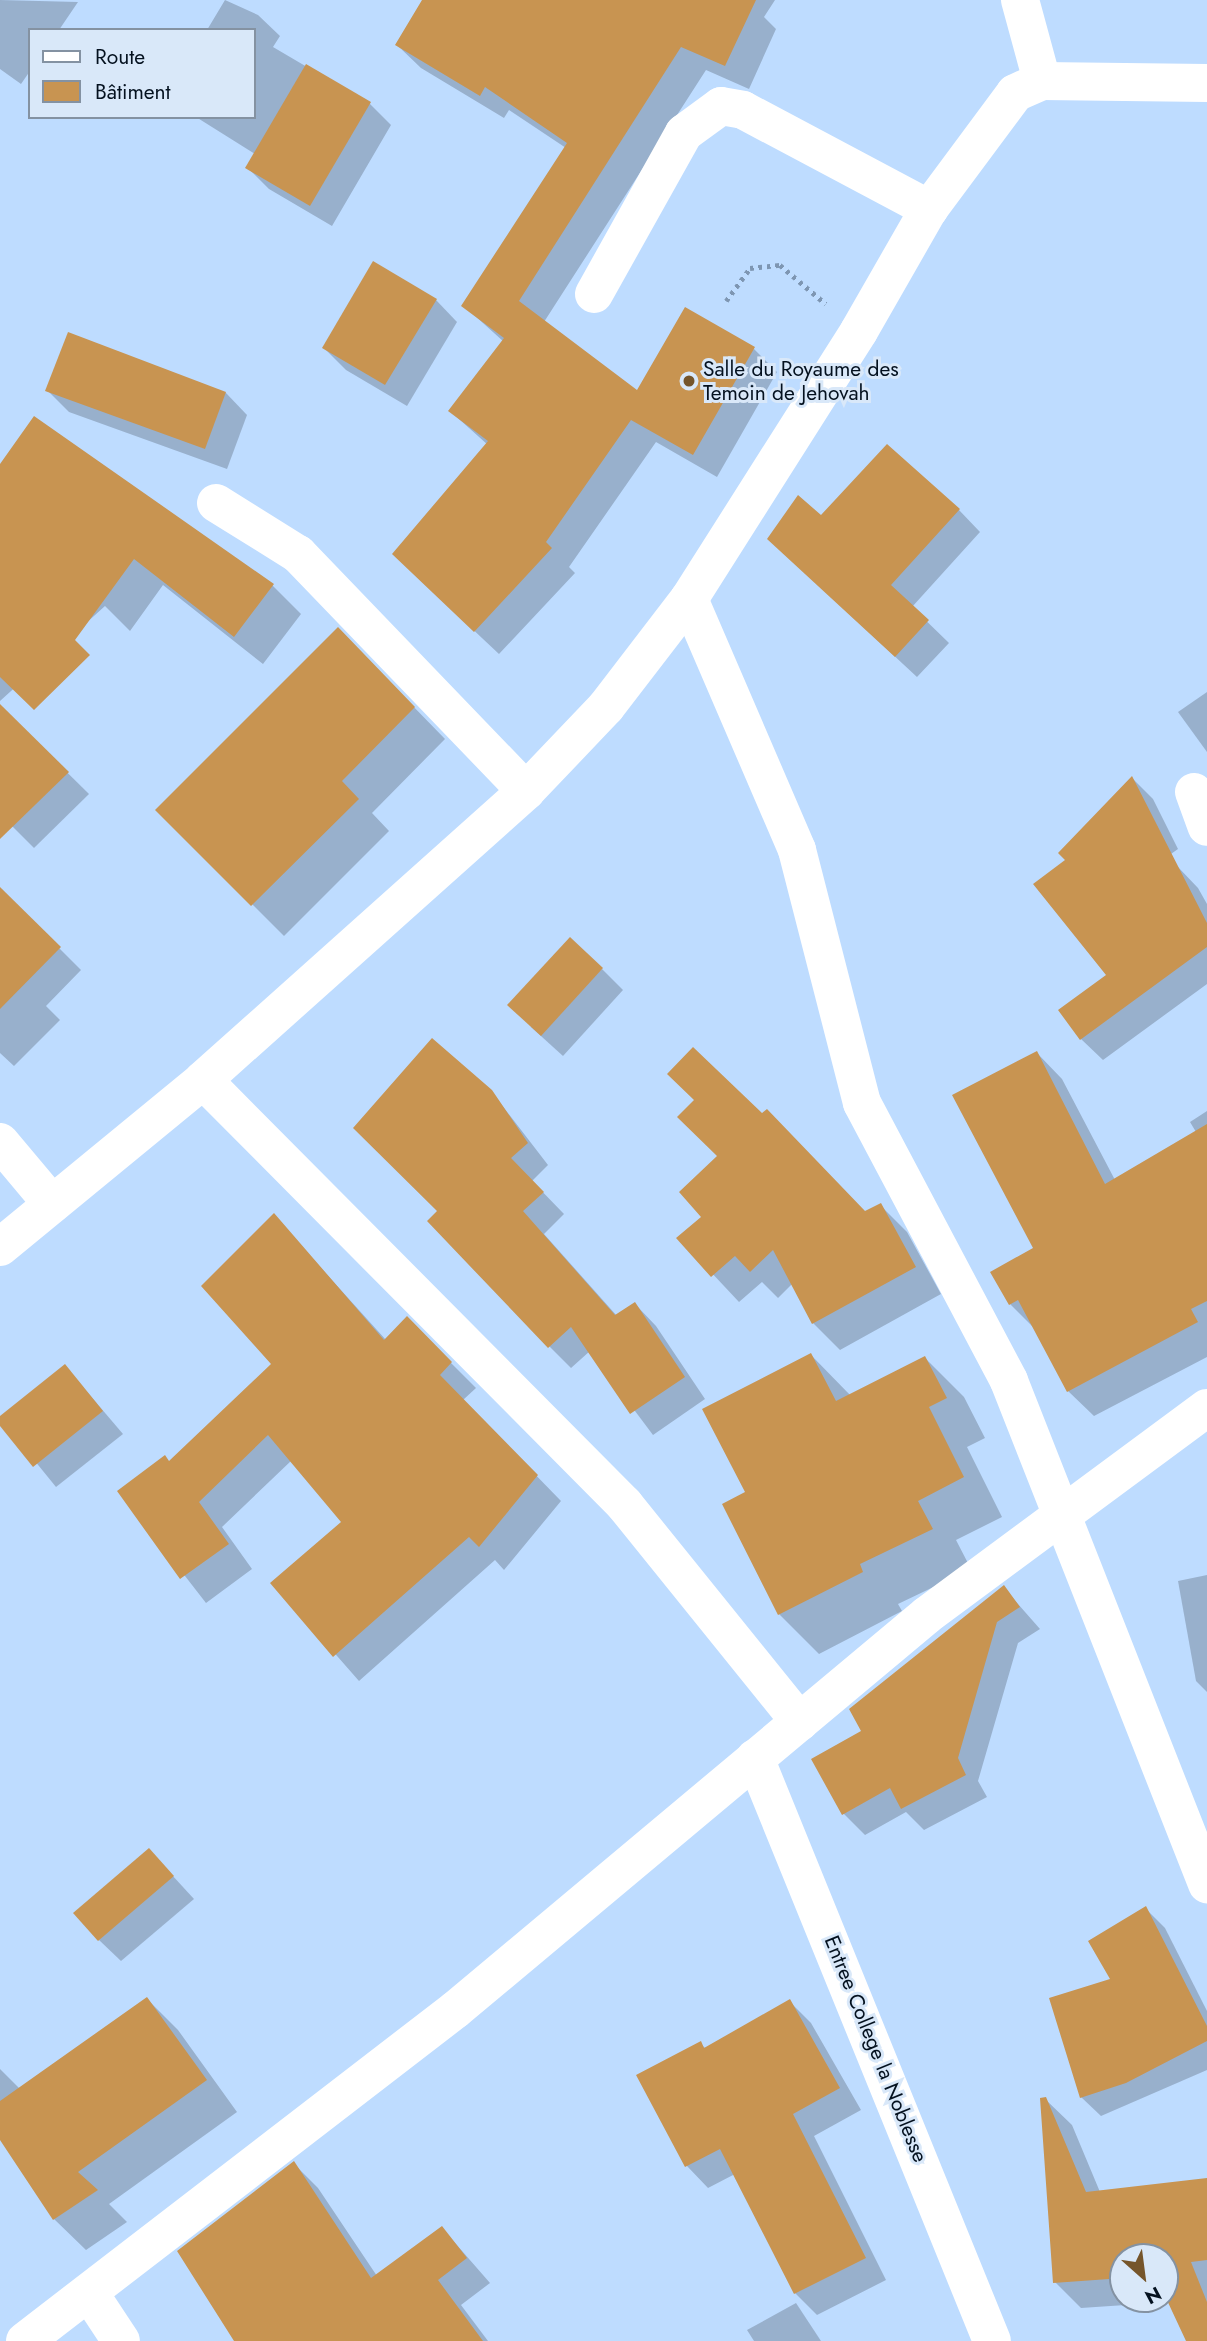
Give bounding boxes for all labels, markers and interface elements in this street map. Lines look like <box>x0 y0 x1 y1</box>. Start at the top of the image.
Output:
legend <box>28 28 256 119</box>
text: Route <box>95 42 145 72</box>
text: Bâtiment <box>95 77 171 107</box>
place label: Salle du Royaume des Temoin de Jehovah <box>703 356 899 406</box>
marker: Salle du Royaume des Temoin de Jehovah <box>681 373 697 389</box>
street label: Entree College la Noblesse <box>819 1932 933 2166</box>
north arrow <box>1109 2243 1179 2313</box>
text: N <box>1140 2280 1166 2311</box>

